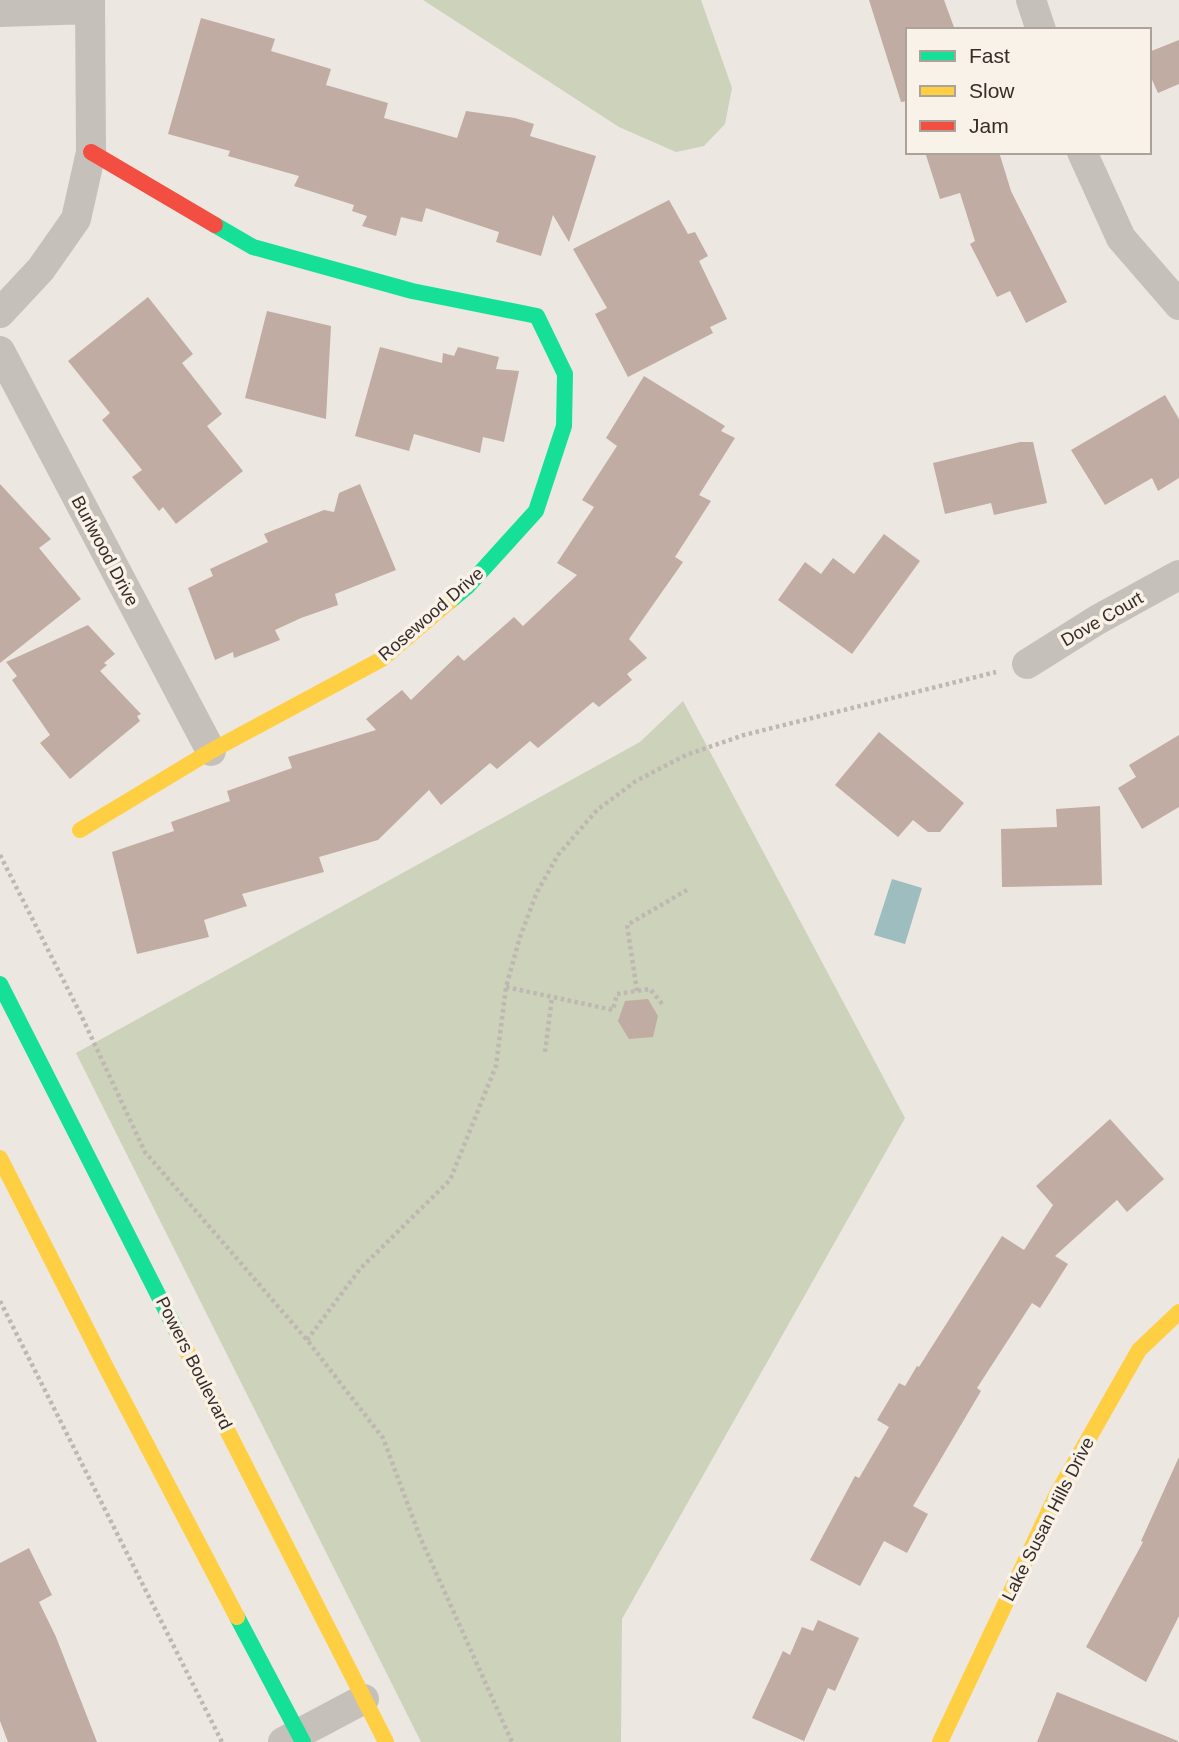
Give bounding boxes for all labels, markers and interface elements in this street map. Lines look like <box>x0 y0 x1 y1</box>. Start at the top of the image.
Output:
legend <box>906 28 1151 154</box>
text: Fast <box>969 44 1010 67</box>
text: Slow <box>969 79 1015 102</box>
text: Jam <box>969 114 1009 137</box>
street label: Burlwood Drive <box>68 492 142 610</box>
street label: Rosewood Drive <box>375 563 487 665</box>
street label: Dove Court <box>1058 588 1146 650</box>
street label: Powers Boulevard <box>152 1293 236 1433</box>
street label: Lake Susan Hills Drive <box>998 1434 1098 1604</box>

